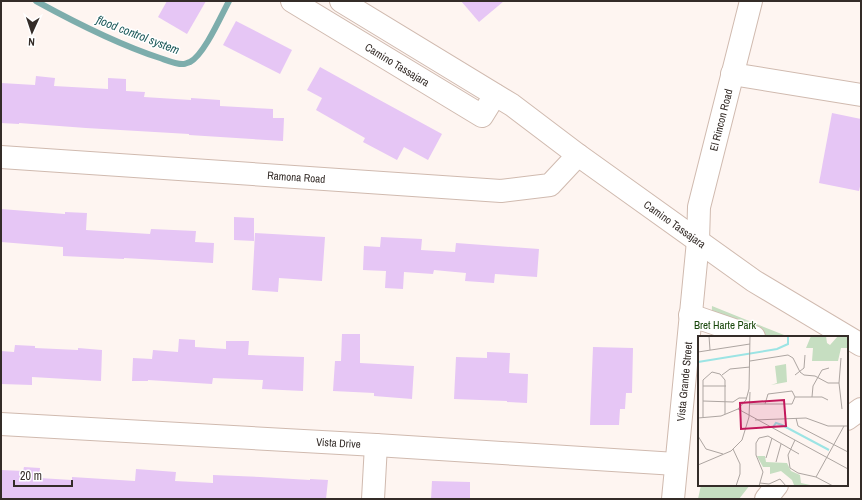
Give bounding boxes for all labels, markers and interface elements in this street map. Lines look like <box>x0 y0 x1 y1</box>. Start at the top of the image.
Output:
water label: flood control system <box>92 11 182 58</box>
north arrow <box>12 12 52 52</box>
text: N <box>28 35 35 49</box>
street label: Camino Tassajara <box>362 40 432 90</box>
street label: El Rincon Road <box>706 88 736 152</box>
street label: Ramona Road <box>267 168 326 186</box>
street label: Camino Tassajara <box>641 197 709 251</box>
park label: Bret Harte Park <box>694 318 757 332</box>
inset map <box>698 336 848 486</box>
street label: Vista Grande Street <box>674 341 695 422</box>
street label: Vista Drive <box>316 435 361 451</box>
scale bar <box>14 462 72 488</box>
text: 20 m <box>20 468 42 484</box>

